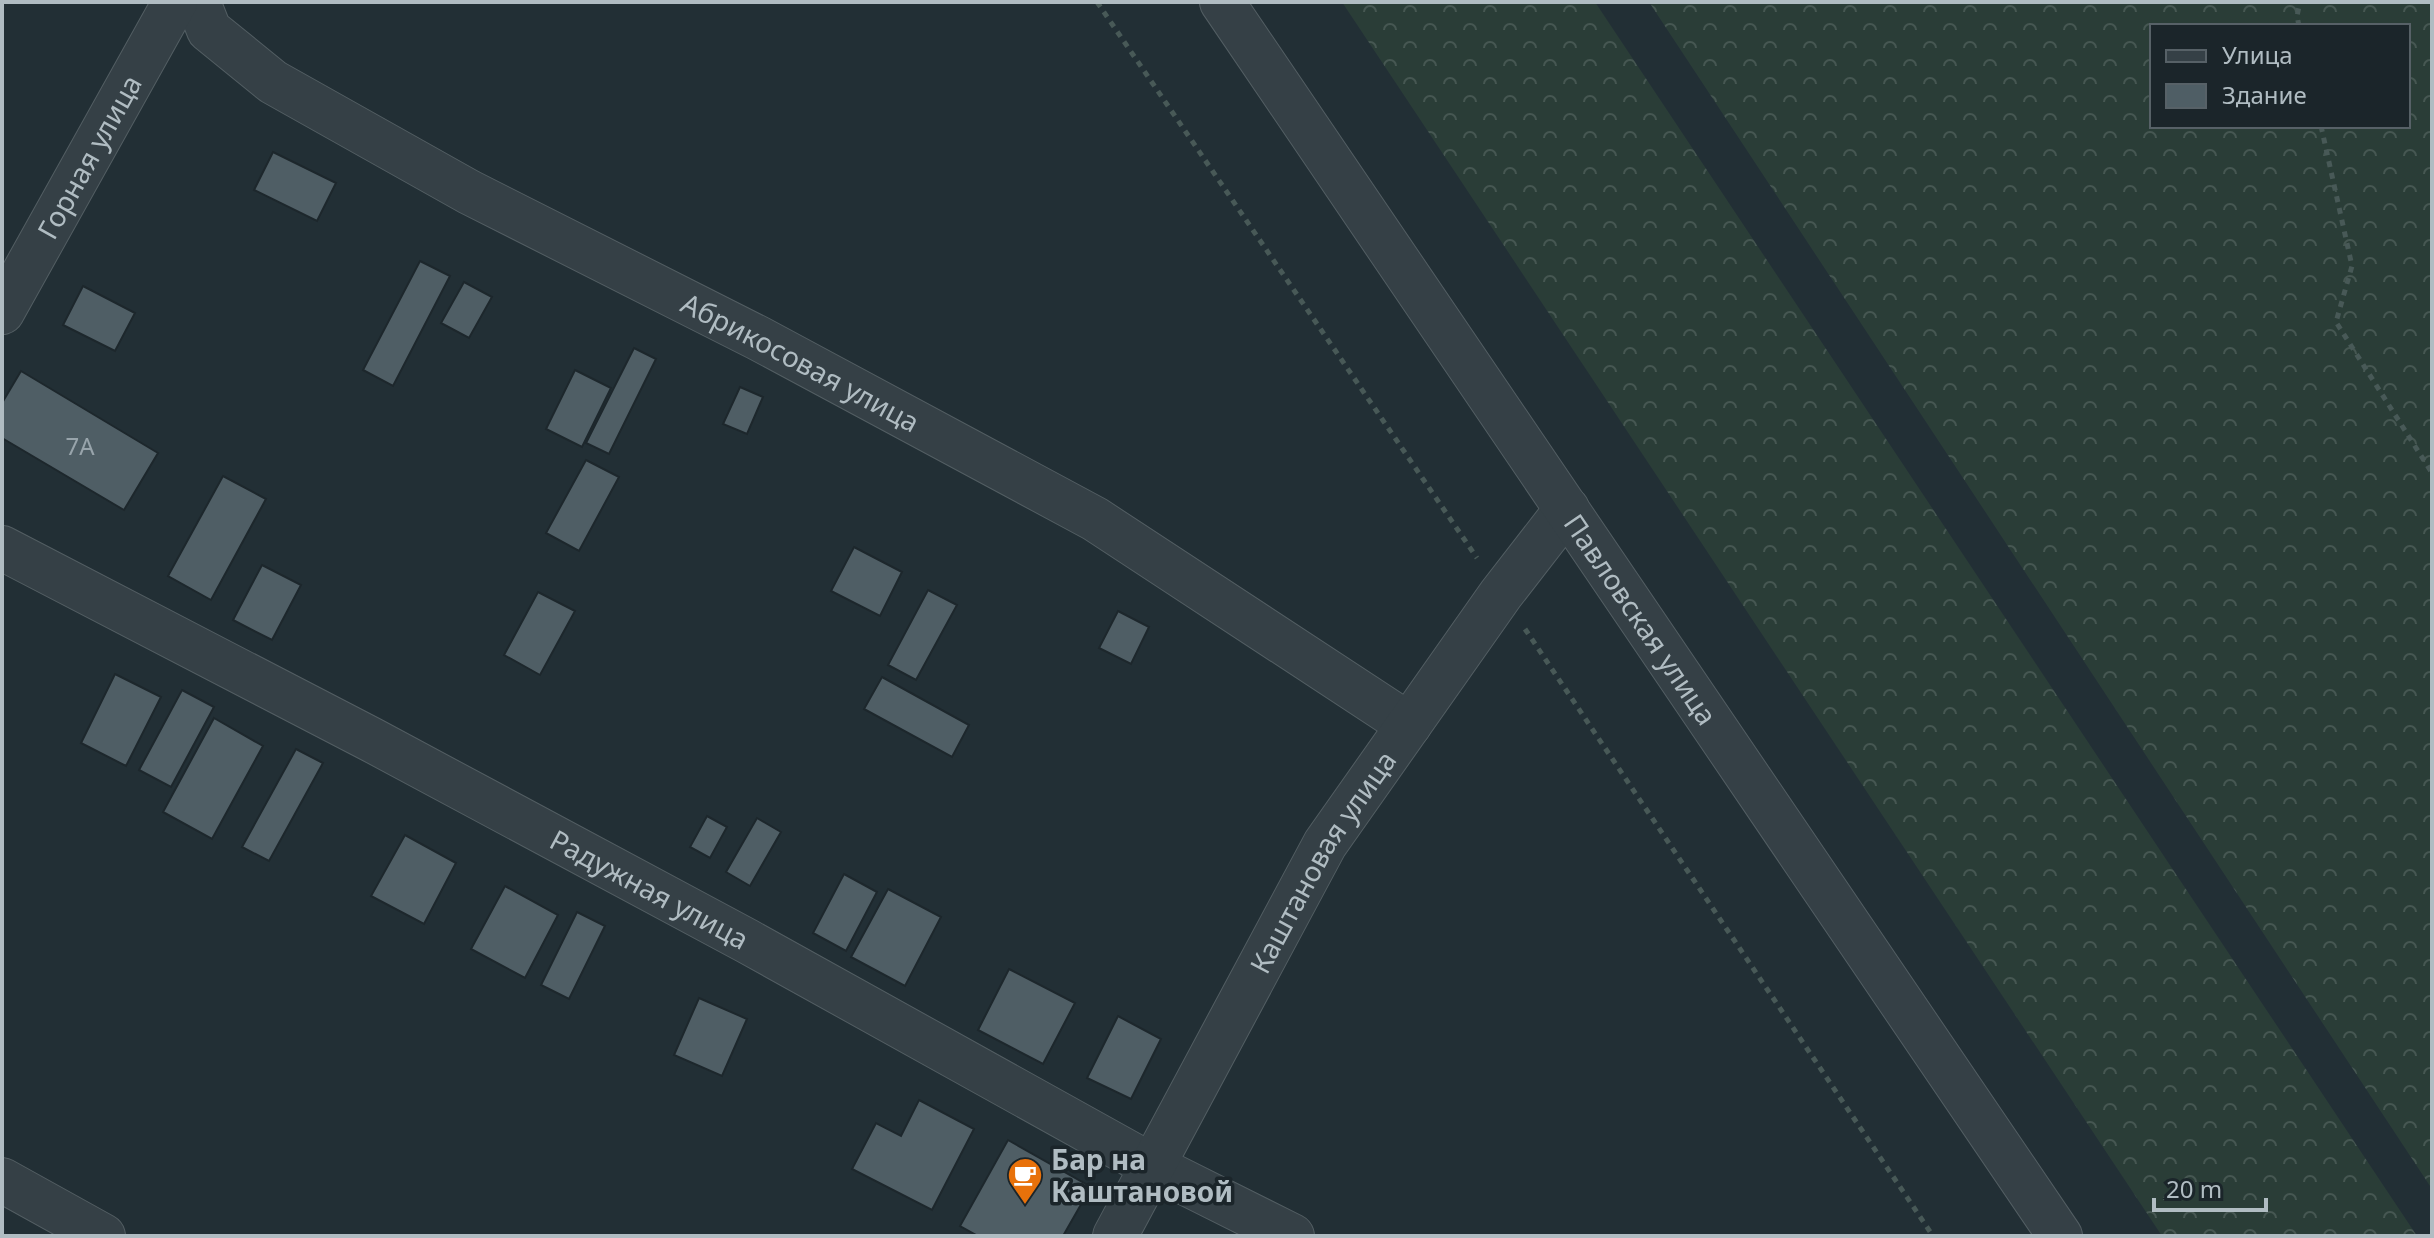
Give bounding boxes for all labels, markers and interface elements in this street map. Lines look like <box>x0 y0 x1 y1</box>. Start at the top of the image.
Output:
legend <box>2150 24 2410 128</box>
text: Улица <box>2222 38 2293 71</box>
street label: Горная улица <box>28 68 150 245</box>
text: Здание <box>2222 78 2307 111</box>
street label: Абрикосовая улица <box>675 283 927 440</box>
house number: 7А <box>65 429 95 462</box>
street label: Павловская улица <box>1556 506 1726 732</box>
street label: Каштановая улица <box>1240 743 1404 980</box>
street label: Радужная улица <box>544 820 756 958</box>
place label: Бар на Каштановой <box>1051 1140 1233 1210</box>
cafe icon: Бар на Каштановой <box>1006 1156 1044 1206</box>
scale bar <box>2154 1162 2266 1212</box>
text: 20 m <box>2166 1172 2222 1205</box>

